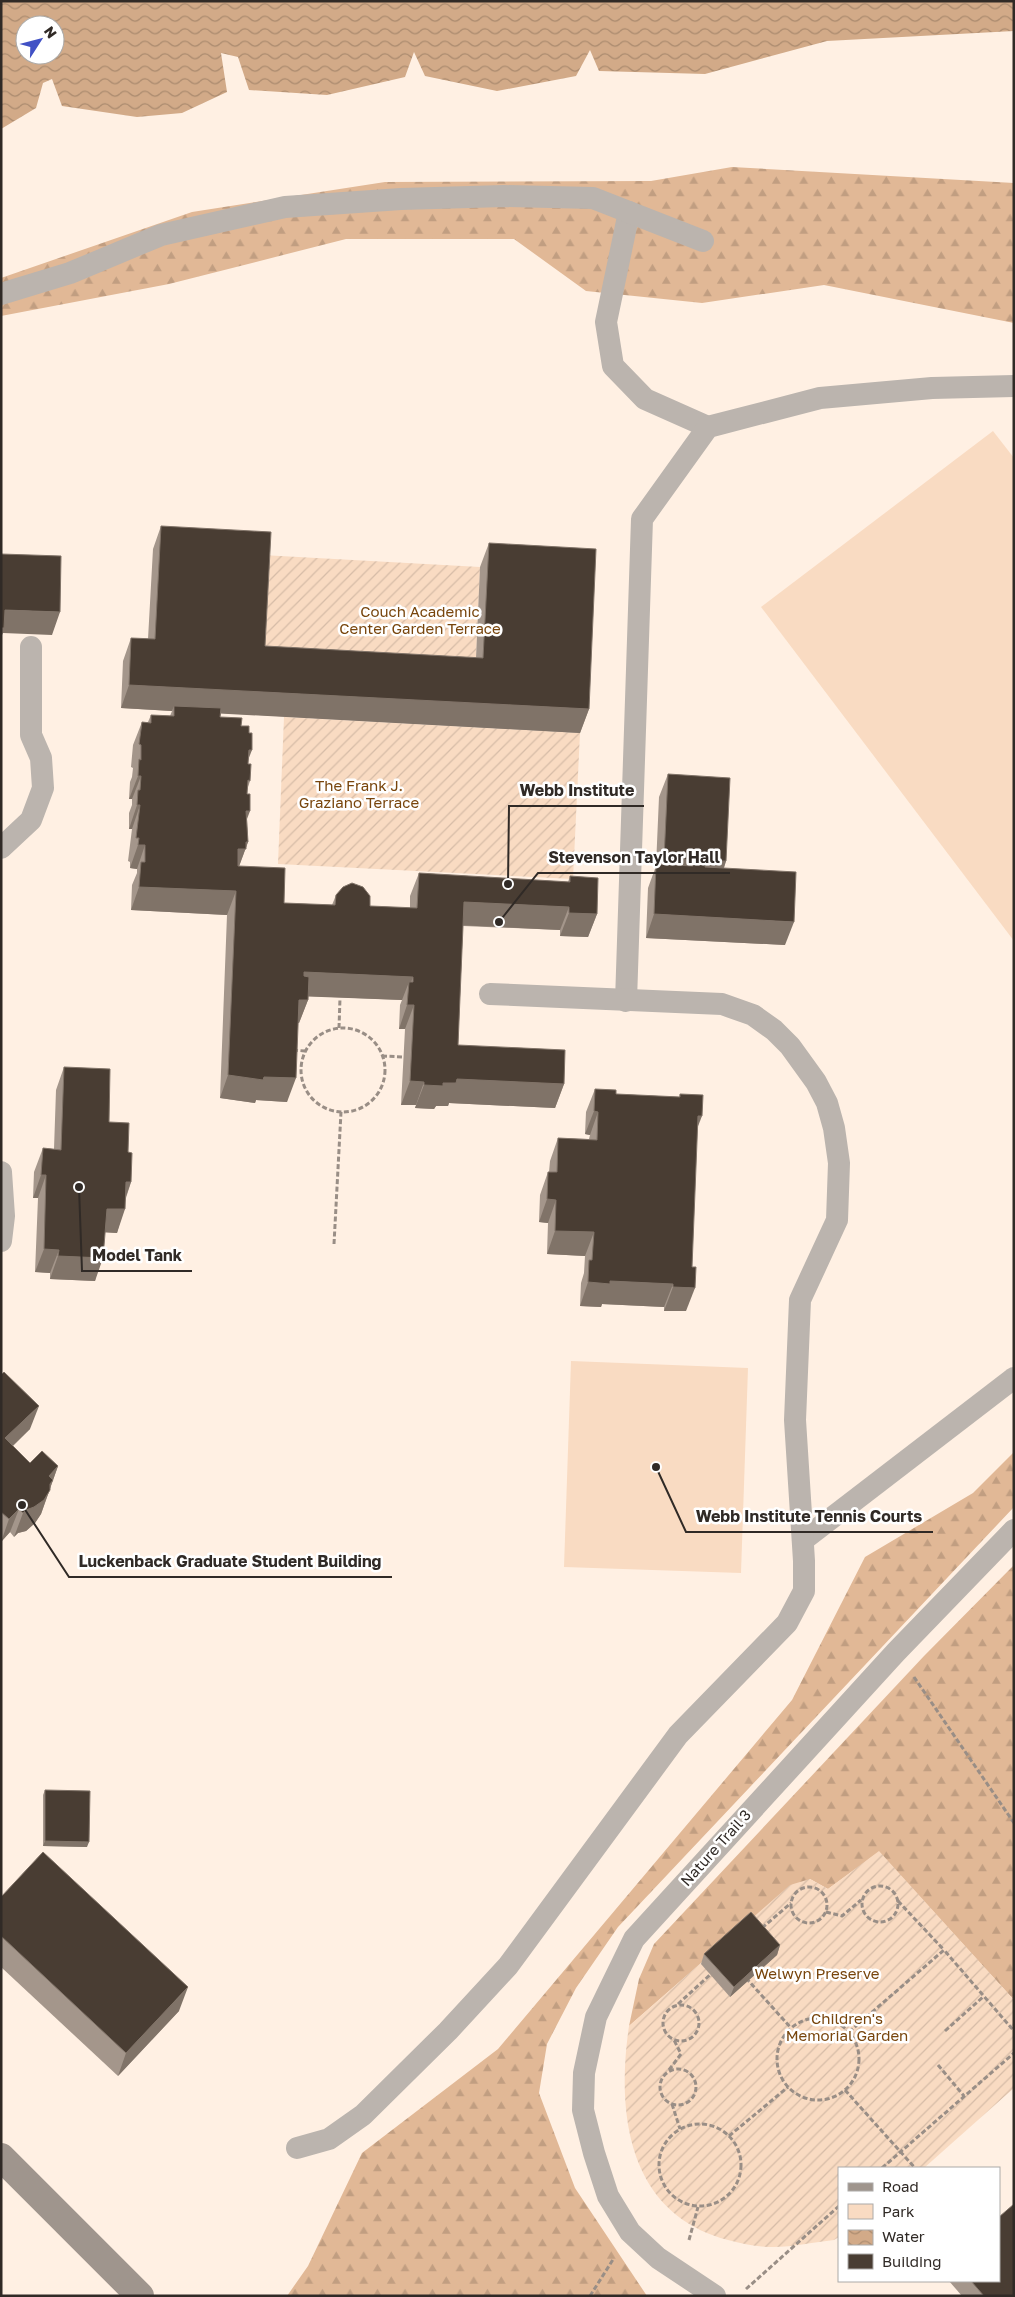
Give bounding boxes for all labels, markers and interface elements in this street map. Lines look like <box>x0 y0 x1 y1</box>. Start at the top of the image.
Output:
north arrow <box>15 15 65 65</box>
text: N <box>41 23 61 41</box>
park label: Couch Academic Center Garden Terrace <box>339 602 501 637</box>
callout: Webb Institute <box>509 775 644 806</box>
park label: The Frank J. Graziano Terrace <box>299 776 420 811</box>
text: Webb Institute <box>520 780 634 800</box>
callout: Stevenson Taylor Hall <box>538 842 730 873</box>
text: Stevenson Taylor Hall <box>548 847 721 867</box>
callout: Model Tank <box>82 1240 192 1271</box>
text: Model Tank <box>92 1245 183 1265</box>
callout: Webb Institute Tennis Courts <box>686 1501 933 1532</box>
text: Webb Institute Tennis Courts <box>696 1506 922 1526</box>
callout: Luckenback Graduate Student Building <box>69 1546 392 1577</box>
text: Luckenback Graduate Student Building <box>79 1551 382 1571</box>
street label: Nature Trail 3 <box>676 1805 754 1889</box>
park label: Welwyn Preserve <box>755 1964 880 1982</box>
park label: Children's Memorial Garden <box>786 2009 908 2044</box>
legend <box>838 2167 1000 2282</box>
text: Road <box>882 2177 919 2195</box>
text: Park <box>882 2202 915 2220</box>
text: Water <box>882 2227 925 2245</box>
text: Building <box>882 2252 942 2270</box>

